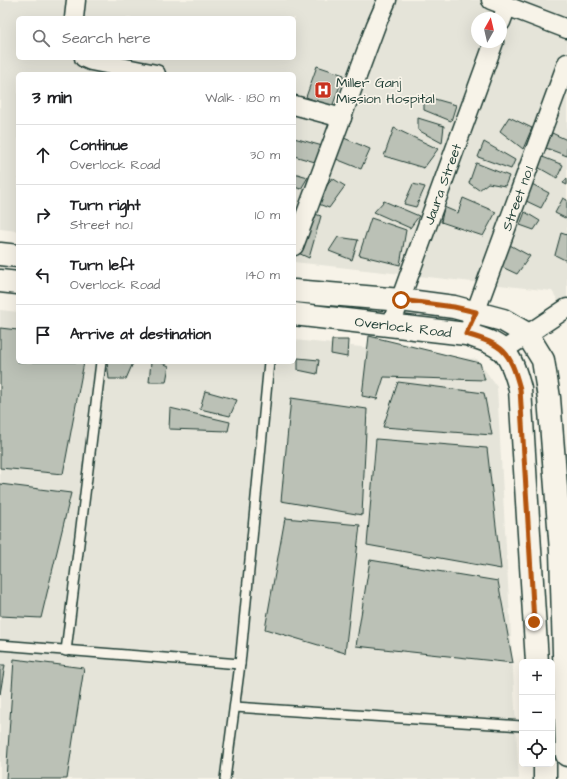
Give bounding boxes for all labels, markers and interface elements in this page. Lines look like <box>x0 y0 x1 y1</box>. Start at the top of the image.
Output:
north arrow <box>471 12 507 48</box>
search box <box>16 16 296 60</box>
icon: search <box>30 27 52 49</box>
text: Search here <box>62 28 151 49</box>
place label: Miller Ganj Mission Hospital <box>336 73 435 109</box>
hospital icon: Miller Ganj Mission Hospital <box>313 80 333 100</box>
text: 3 min <box>32 86 72 110</box>
text: Walk · 180 m <box>205 89 280 107</box>
text: Continue <box>70 135 128 156</box>
street label: Jaura Street <box>419 141 467 228</box>
icon: ahead <box>32 144 54 166</box>
text: 30 m <box>250 146 280 164</box>
text: Overlock Road <box>70 156 160 174</box>
street label: Street no.1 <box>497 163 539 234</box>
text: Turn right <box>70 195 141 216</box>
icon: right <box>32 204 54 226</box>
text: 10 m <box>255 206 280 224</box>
text: Street no.1 <box>70 216 133 234</box>
text: Turn left <box>70 255 134 276</box>
icon: left <box>32 264 54 286</box>
text: 140 m <box>246 266 280 284</box>
text: Overlock Road <box>70 276 160 294</box>
route start <box>392 291 410 309</box>
street label: Overlock Road <box>354 312 453 343</box>
icon: arrive <box>32 324 54 346</box>
text: Arrive at destination <box>70 324 211 345</box>
route end <box>525 613 543 631</box>
map controls <box>519 659 555 767</box>
button: + <box>519 659 555 695</box>
button: − <box>519 695 555 731</box>
button: locate <box>519 731 555 767</box>

